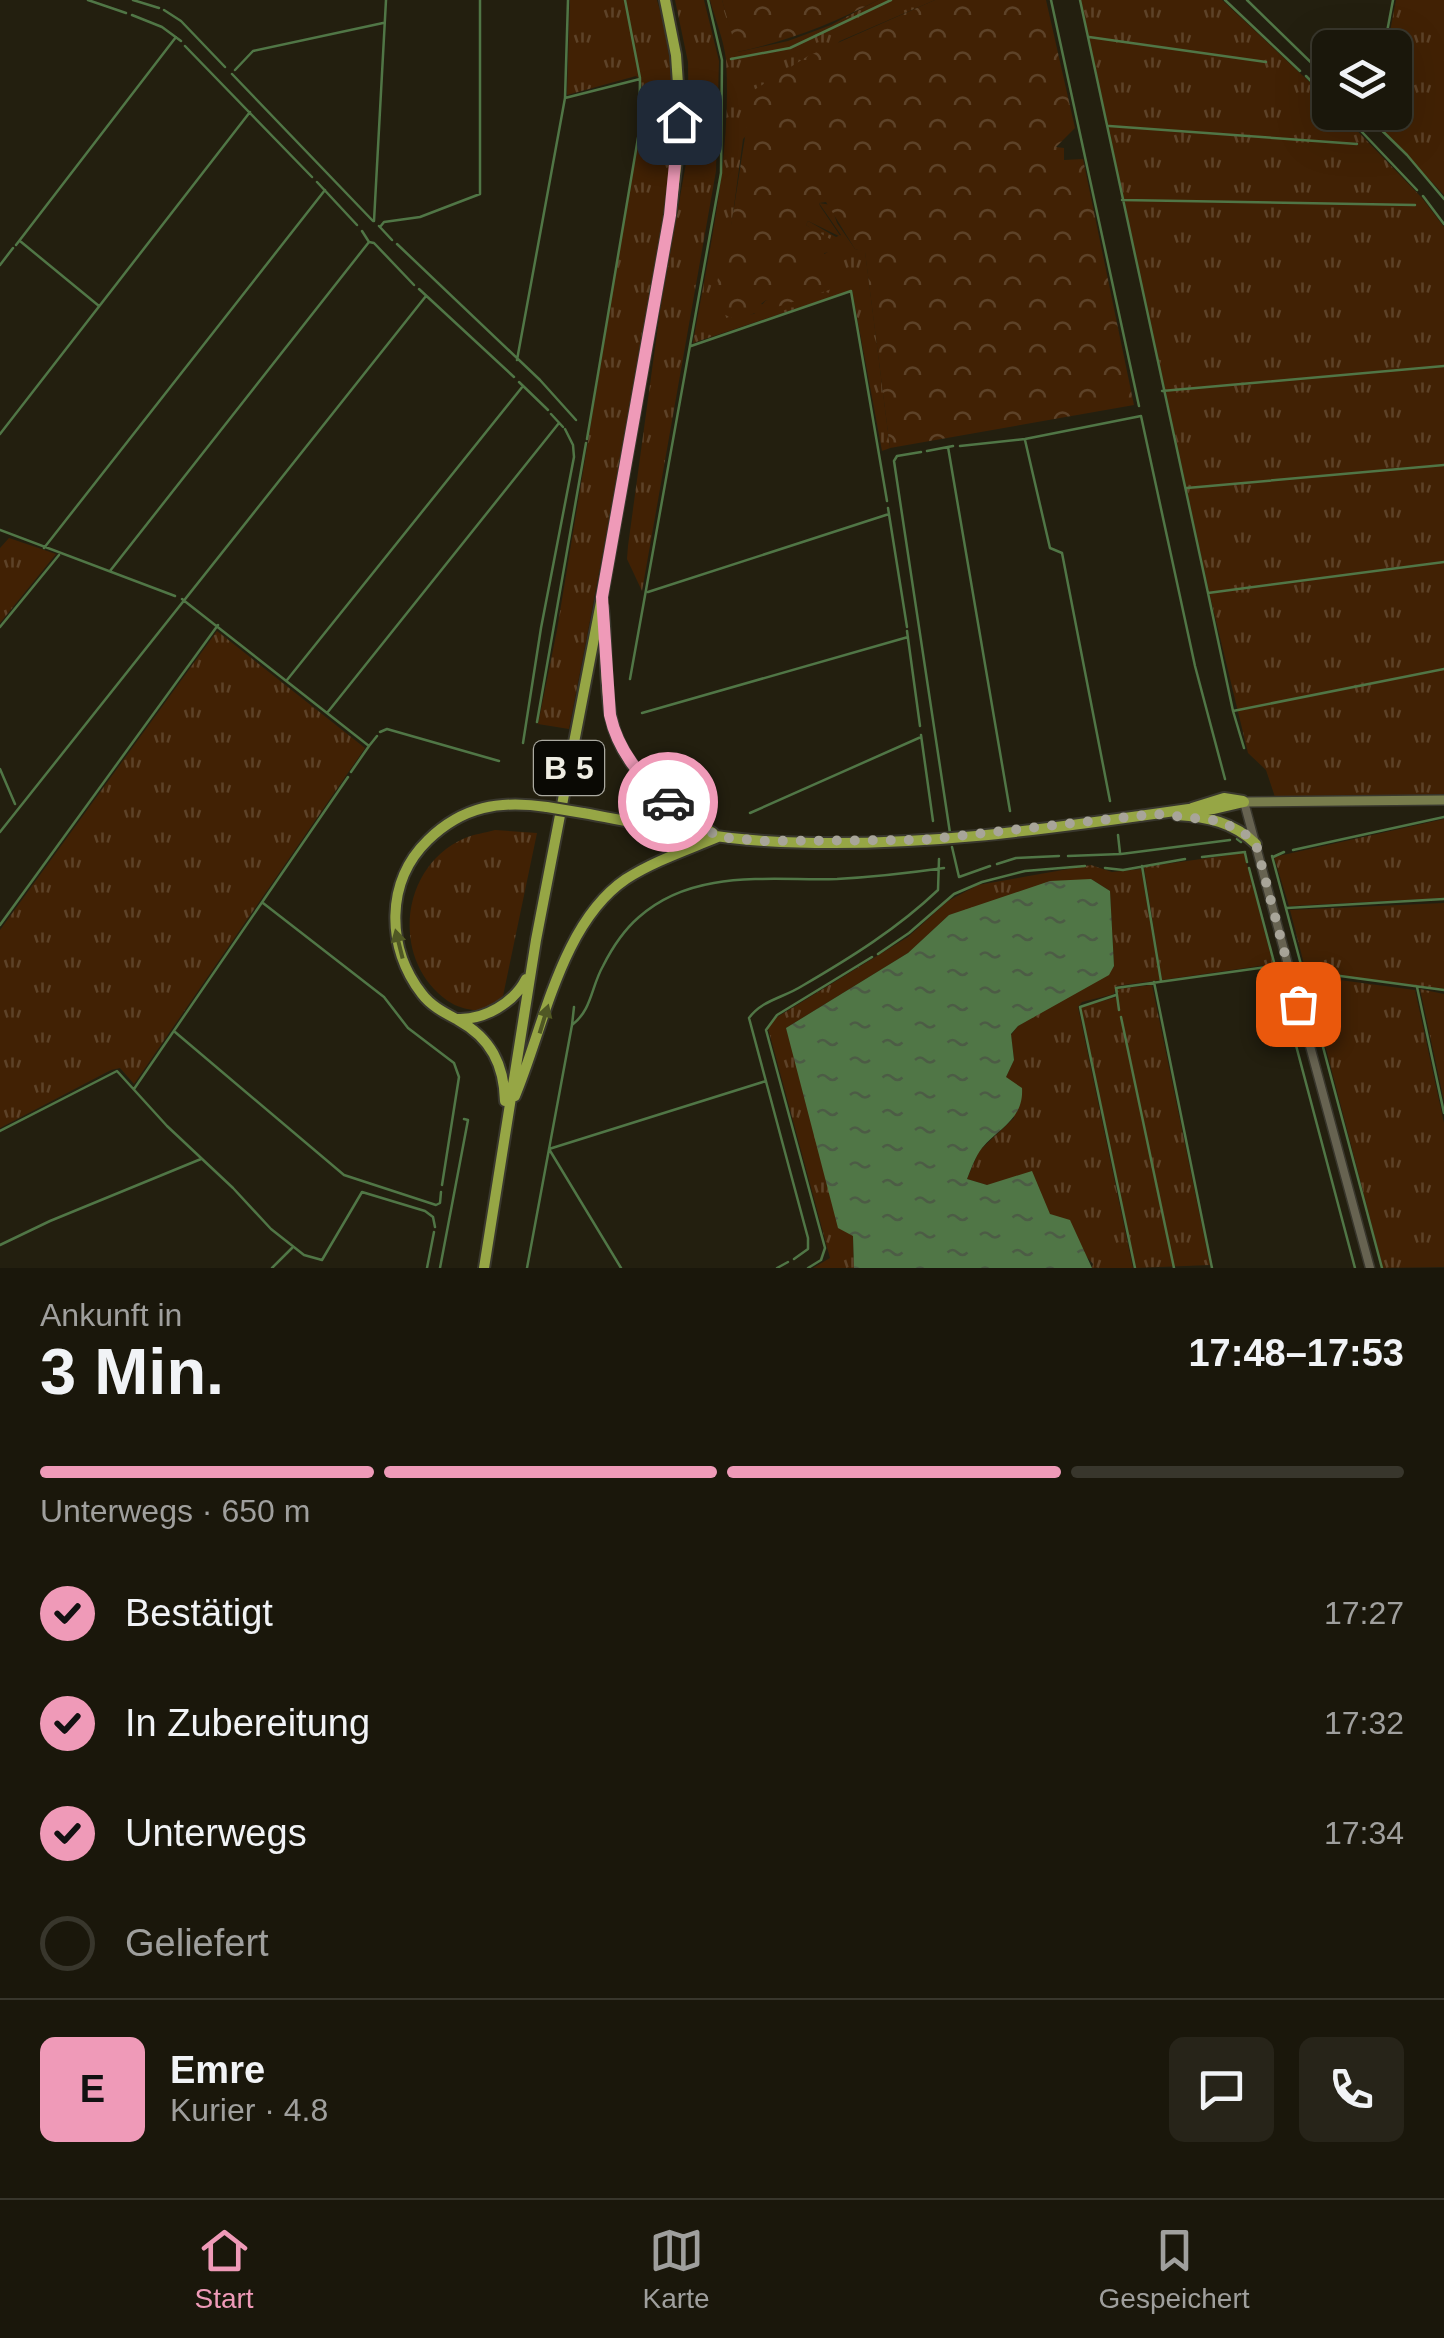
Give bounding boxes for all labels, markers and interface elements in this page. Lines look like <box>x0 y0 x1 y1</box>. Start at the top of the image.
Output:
map controls <box>1312 30 1412 130</box>
button: layers <box>1312 30 1412 130</box>
pin <box>637 80 722 165</box>
icon: home <box>652 95 707 150</box>
road number: B 5 <box>534 741 604 795</box>
courier <box>618 752 718 852</box>
icon: car <box>641 775 696 830</box>
one-way arrow <box>391 928 406 959</box>
pin <box>1256 962 1341 1047</box>
icon: bag <box>1271 977 1326 1032</box>
one-way arrow <box>537 1004 552 1034</box>
text: Ankunft in <box>40 1297 182 1333</box>
text: 17:48–17:53 <box>1188 1332 1404 1374</box>
text: 3 Min. <box>40 1335 224 1408</box>
text: Unterwegs · 650 m <box>40 1493 310 1529</box>
icon: check <box>40 1586 95 1641</box>
text: Bestätigt <box>125 1592 273 1634</box>
text: 17:27 <box>1324 1595 1404 1631</box>
icon: check <box>40 1696 95 1751</box>
text: In Zubereitung <box>125 1702 370 1744</box>
text: 17:32 <box>1324 1705 1404 1741</box>
icon: check <box>40 1806 95 1861</box>
text: Unterwegs <box>125 1812 307 1854</box>
text: 17:34 <box>1324 1815 1404 1851</box>
text: Geliefert <box>125 1922 269 1964</box>
button: chat <box>1169 2037 1274 2142</box>
button: phone <box>1299 2037 1404 2142</box>
text: Emre <box>170 2049 265 2091</box>
text: E <box>80 2068 105 2110</box>
text: Kurier · 4.8 <box>170 2092 328 2128</box>
tab: Start <box>194 2223 254 2315</box>
tab: Karte <box>643 2223 710 2315</box>
tab: Gespeichert <box>1099 2223 1250 2315</box>

